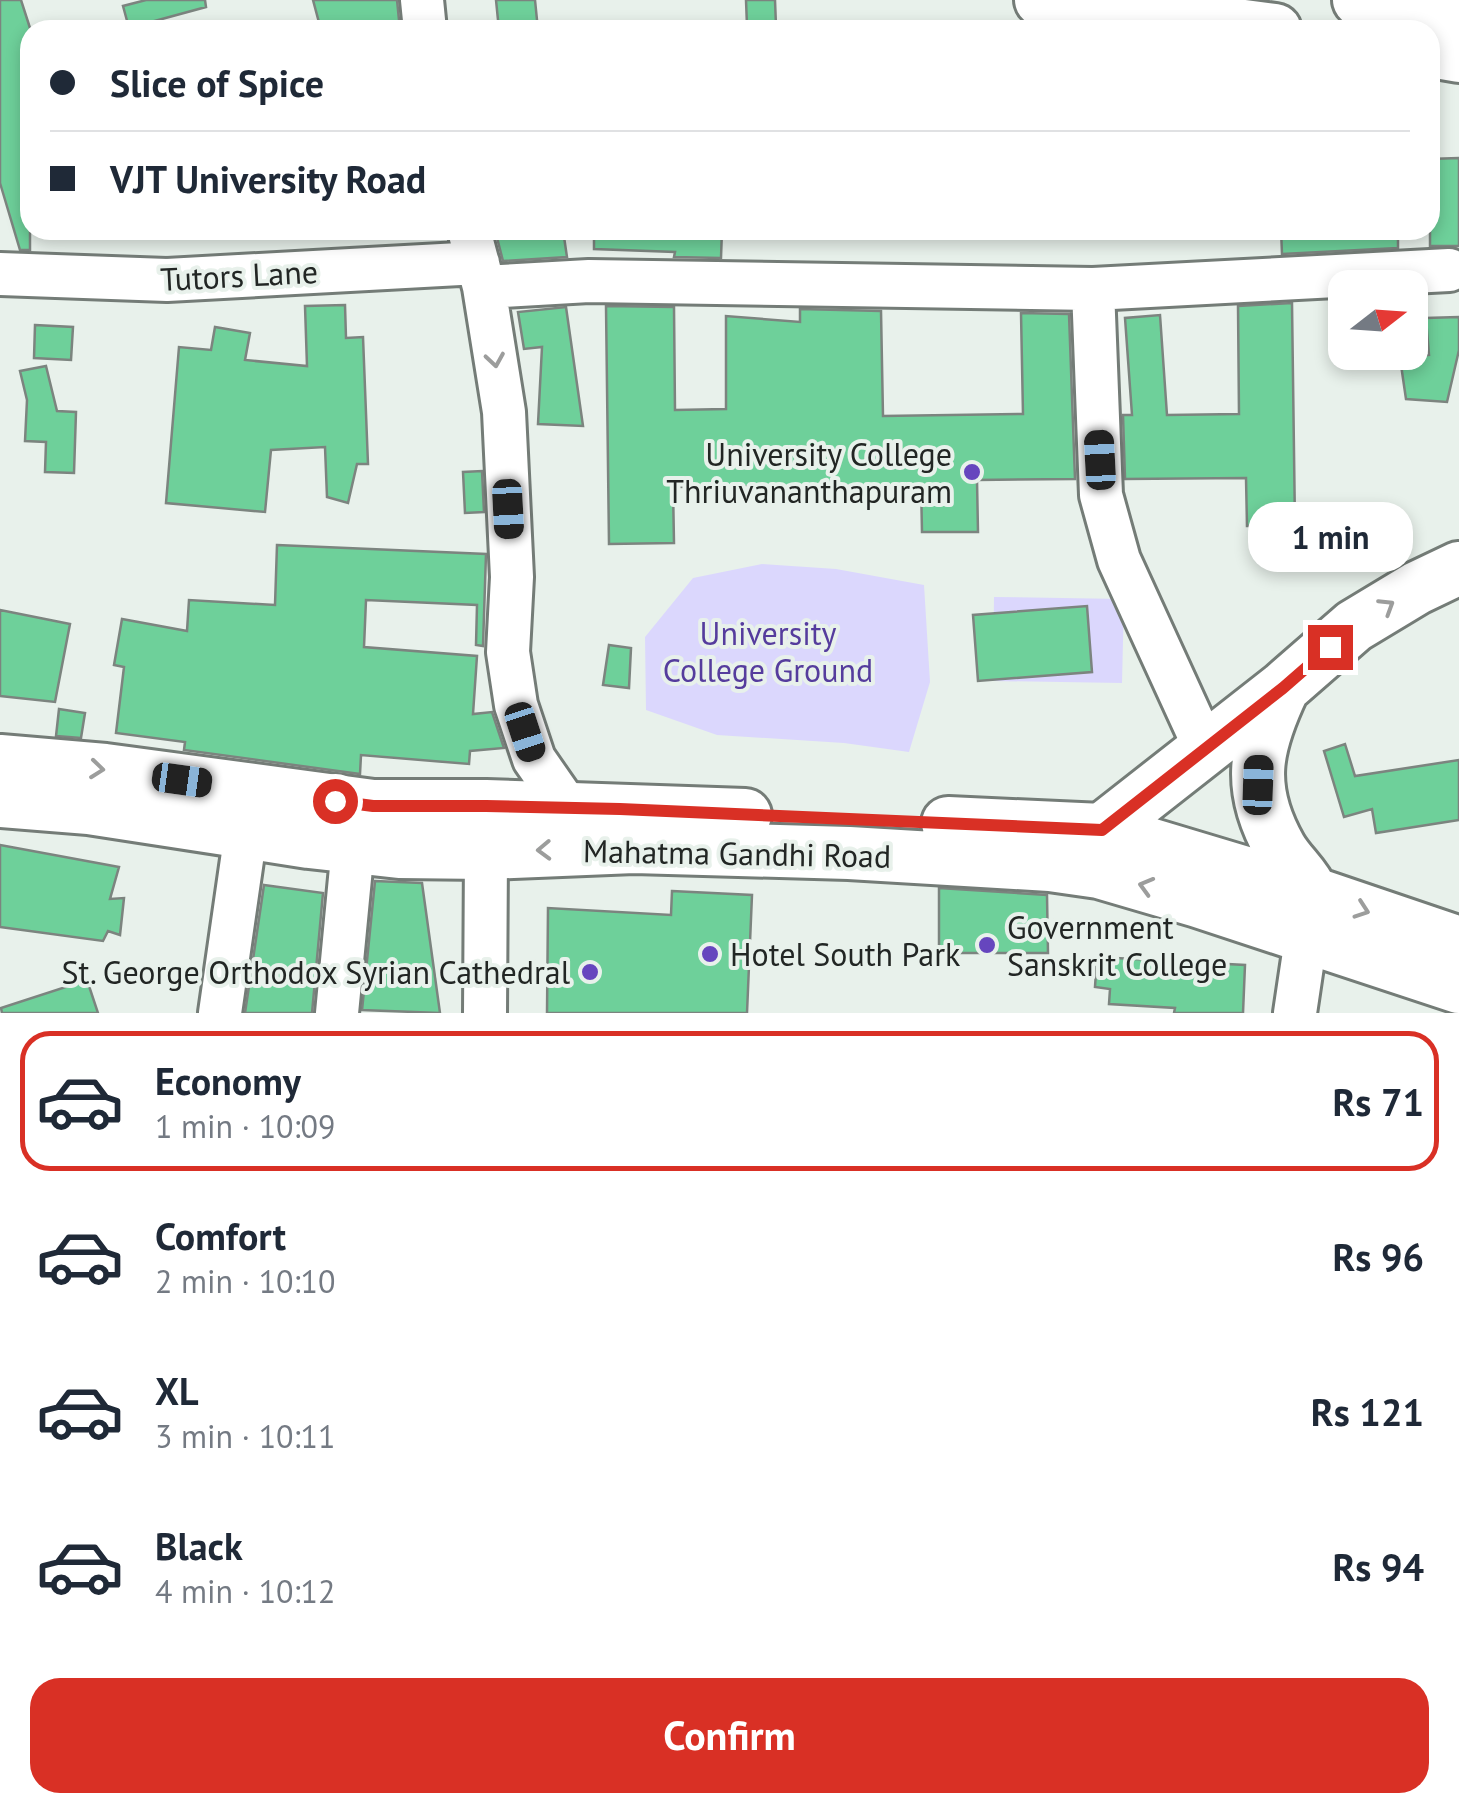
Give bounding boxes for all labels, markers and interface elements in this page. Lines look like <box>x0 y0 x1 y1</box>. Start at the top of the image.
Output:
text: Slice of Spice <box>110 58 324 107</box>
text: VJT University Road <box>110 154 426 203</box>
street label: Tutors Lane <box>159 250 319 300</box>
north arrow <box>1328 270 1428 370</box>
map controls <box>1328 270 1428 370</box>
one-way arrow <box>484 352 505 368</box>
car <box>1083 429 1117 491</box>
place label: University College Thriuvananthapuram <box>666 433 952 512</box>
marker: University College Thriuvananthapuram <box>961 461 983 483</box>
car <box>491 478 525 540</box>
callout: 1 min <box>1248 502 1412 572</box>
text: 1 min <box>1291 516 1370 558</box>
one-way arrow <box>1376 599 1394 618</box>
park label: University College Ground <box>663 612 873 691</box>
route end <box>1308 625 1353 670</box>
car <box>501 699 549 765</box>
car <box>1242 754 1274 816</box>
one-way arrow <box>90 758 106 780</box>
car <box>150 761 214 799</box>
route start <box>313 779 358 824</box>
street label: Mahatma Gandhi Road <box>582 829 892 877</box>
one-way arrow <box>536 840 552 861</box>
one-way arrow <box>1138 877 1155 898</box>
one-way arrow <box>1352 898 1369 919</box>
place label: Government Sanskrit College <box>1007 906 1227 985</box>
place label: Hotel South Park <box>730 933 961 975</box>
marker: Government Sanskrit College <box>976 934 998 956</box>
marker: Hotel South Park <box>699 943 721 965</box>
place label: St. George Orthodox Syrian Cathedral <box>62 951 571 993</box>
marker: St. George Orthodox Syrian Cathedral <box>579 961 601 983</box>
icon: car <box>35 1056 125 1146</box>
text: Economy <box>155 1056 301 1105</box>
text: Rs 71 <box>1332 1077 1424 1126</box>
text: 1 min · 10:09 <box>155 1105 335 1147</box>
icon: car <box>35 1211 125 1301</box>
text: Comfort <box>155 1211 286 1260</box>
text: Rs 96 <box>1332 1232 1424 1281</box>
text: 2 min · 10:10 <box>155 1260 335 1302</box>
icon: car <box>35 1366 125 1456</box>
text: XL <box>155 1366 199 1415</box>
text: Rs 121 <box>1311 1387 1424 1436</box>
text: 3 min · 10:11 <box>155 1415 335 1457</box>
icon: car <box>35 1521 125 1611</box>
text: Black <box>155 1521 243 1570</box>
text: Rs 94 <box>1332 1542 1424 1591</box>
text: 4 min · 10:12 <box>155 1570 335 1612</box>
button: Confirm <box>30 1678 1429 1793</box>

